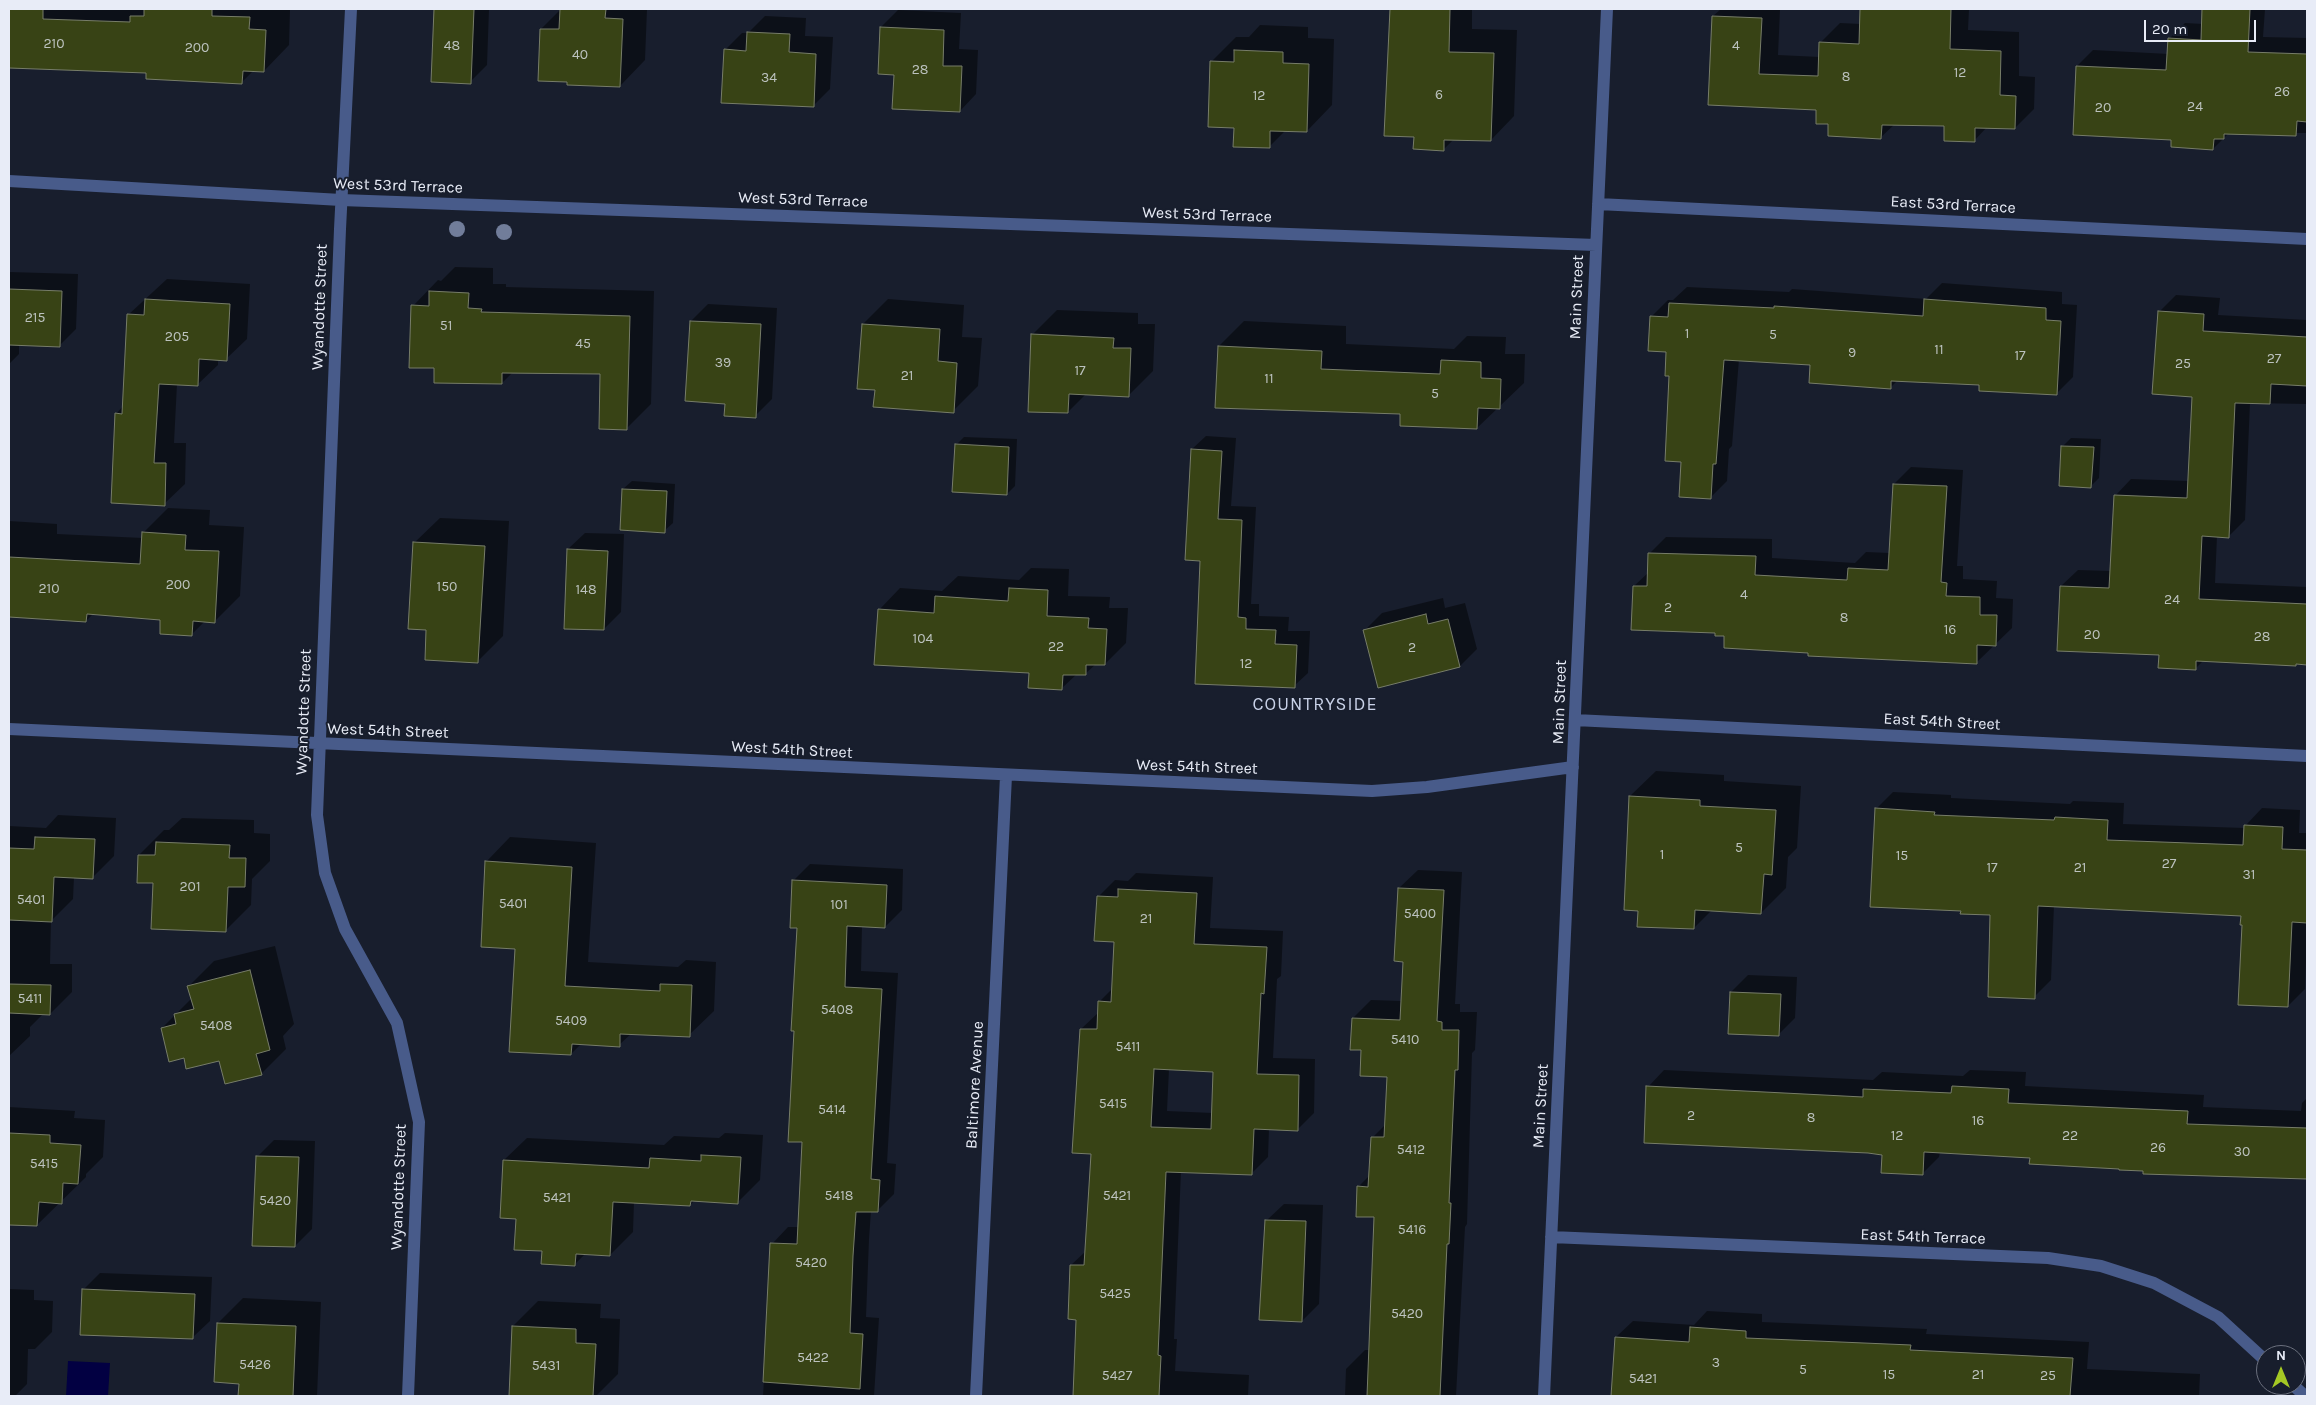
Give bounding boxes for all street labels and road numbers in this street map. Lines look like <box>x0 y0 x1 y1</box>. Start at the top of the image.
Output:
street label: West 53rd Terrace <box>333 174 463 198</box>
street label: West 53rd Terrace <box>738 188 868 212</box>
street label: East 53rd Terrace <box>1890 192 2016 218</box>
street label: West 53rd Terrace <box>1142 203 1272 227</box>
street label: Wyandotte Street <box>308 243 332 371</box>
street label: Main Street <box>1566 254 1588 340</box>
street label: Wyandotte Street <box>292 648 316 776</box>
street label: Main Street <box>1549 659 1571 745</box>
street label: East 54th Street <box>1883 709 2001 735</box>
street label: West 54th Street <box>327 719 449 743</box>
street label: West 54th Street <box>731 737 853 763</box>
street label: West 54th Street <box>1136 755 1258 779</box>
street label: Baltimore Avenue <box>962 1020 988 1150</box>
street label: Main Street <box>1529 1063 1553 1149</box>
street label: Wyandotte Street <box>387 1123 411 1251</box>
street label: East 54th Terrace <box>1860 1225 1986 1249</box>

